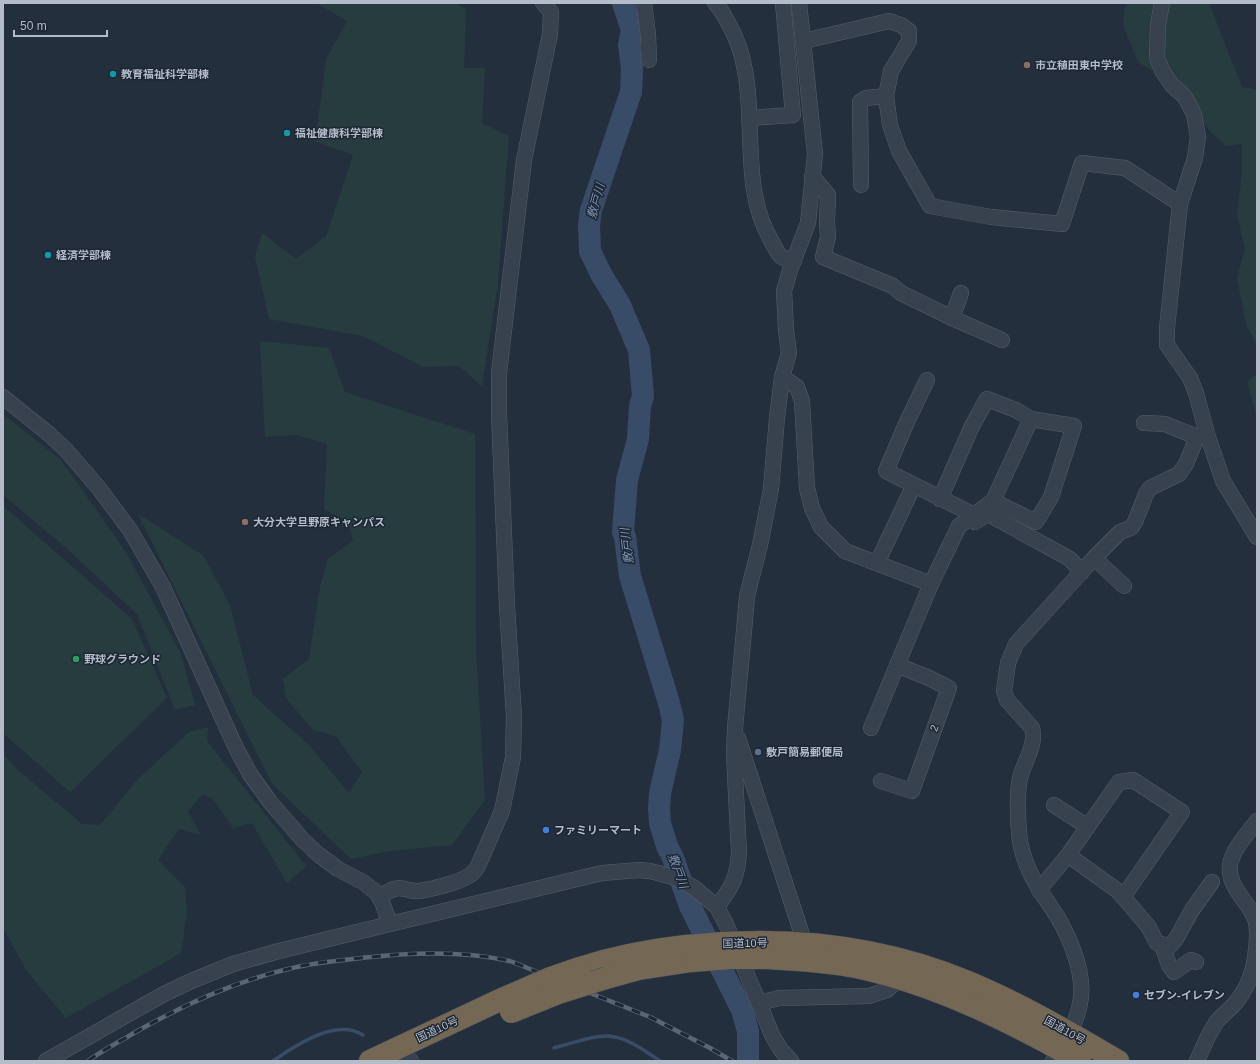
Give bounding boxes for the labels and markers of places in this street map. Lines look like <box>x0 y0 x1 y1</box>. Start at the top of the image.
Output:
place label: 市立稙田東中学校 <box>1035 59 1123 71</box>
marker: 市立稙田東中学校 <box>1022 60 1032 70</box>
place label: 教育福祉科学部棟 <box>121 68 209 80</box>
marker: 教育福祉科学部棟 <box>108 69 118 79</box>
place label: 福祉健康科学部棟 <box>295 127 383 139</box>
marker: 福祉健康科学部棟 <box>282 128 292 138</box>
place label: 経済学部棟 <box>56 249 111 261</box>
marker: 経済学部棟 <box>43 250 53 260</box>
place label: 大分大学旦野原キャンパス <box>253 516 385 528</box>
marker: 大分大学旦野原キャンパス <box>240 517 250 527</box>
place label: 野球グラウンド <box>84 653 161 665</box>
marker: 野球グラウンド <box>71 654 81 664</box>
place label: 敷戸簡易郵便局 <box>766 746 843 758</box>
marker: 敷戸簡易郵便局 <box>753 747 763 757</box>
place label: ファミリーマート <box>554 824 642 836</box>
marker: ファミリーマート <box>541 825 551 835</box>
place label: セブン-イレブン <box>1144 989 1225 1001</box>
marker: セブン-イレブン <box>1131 990 1141 1000</box>

